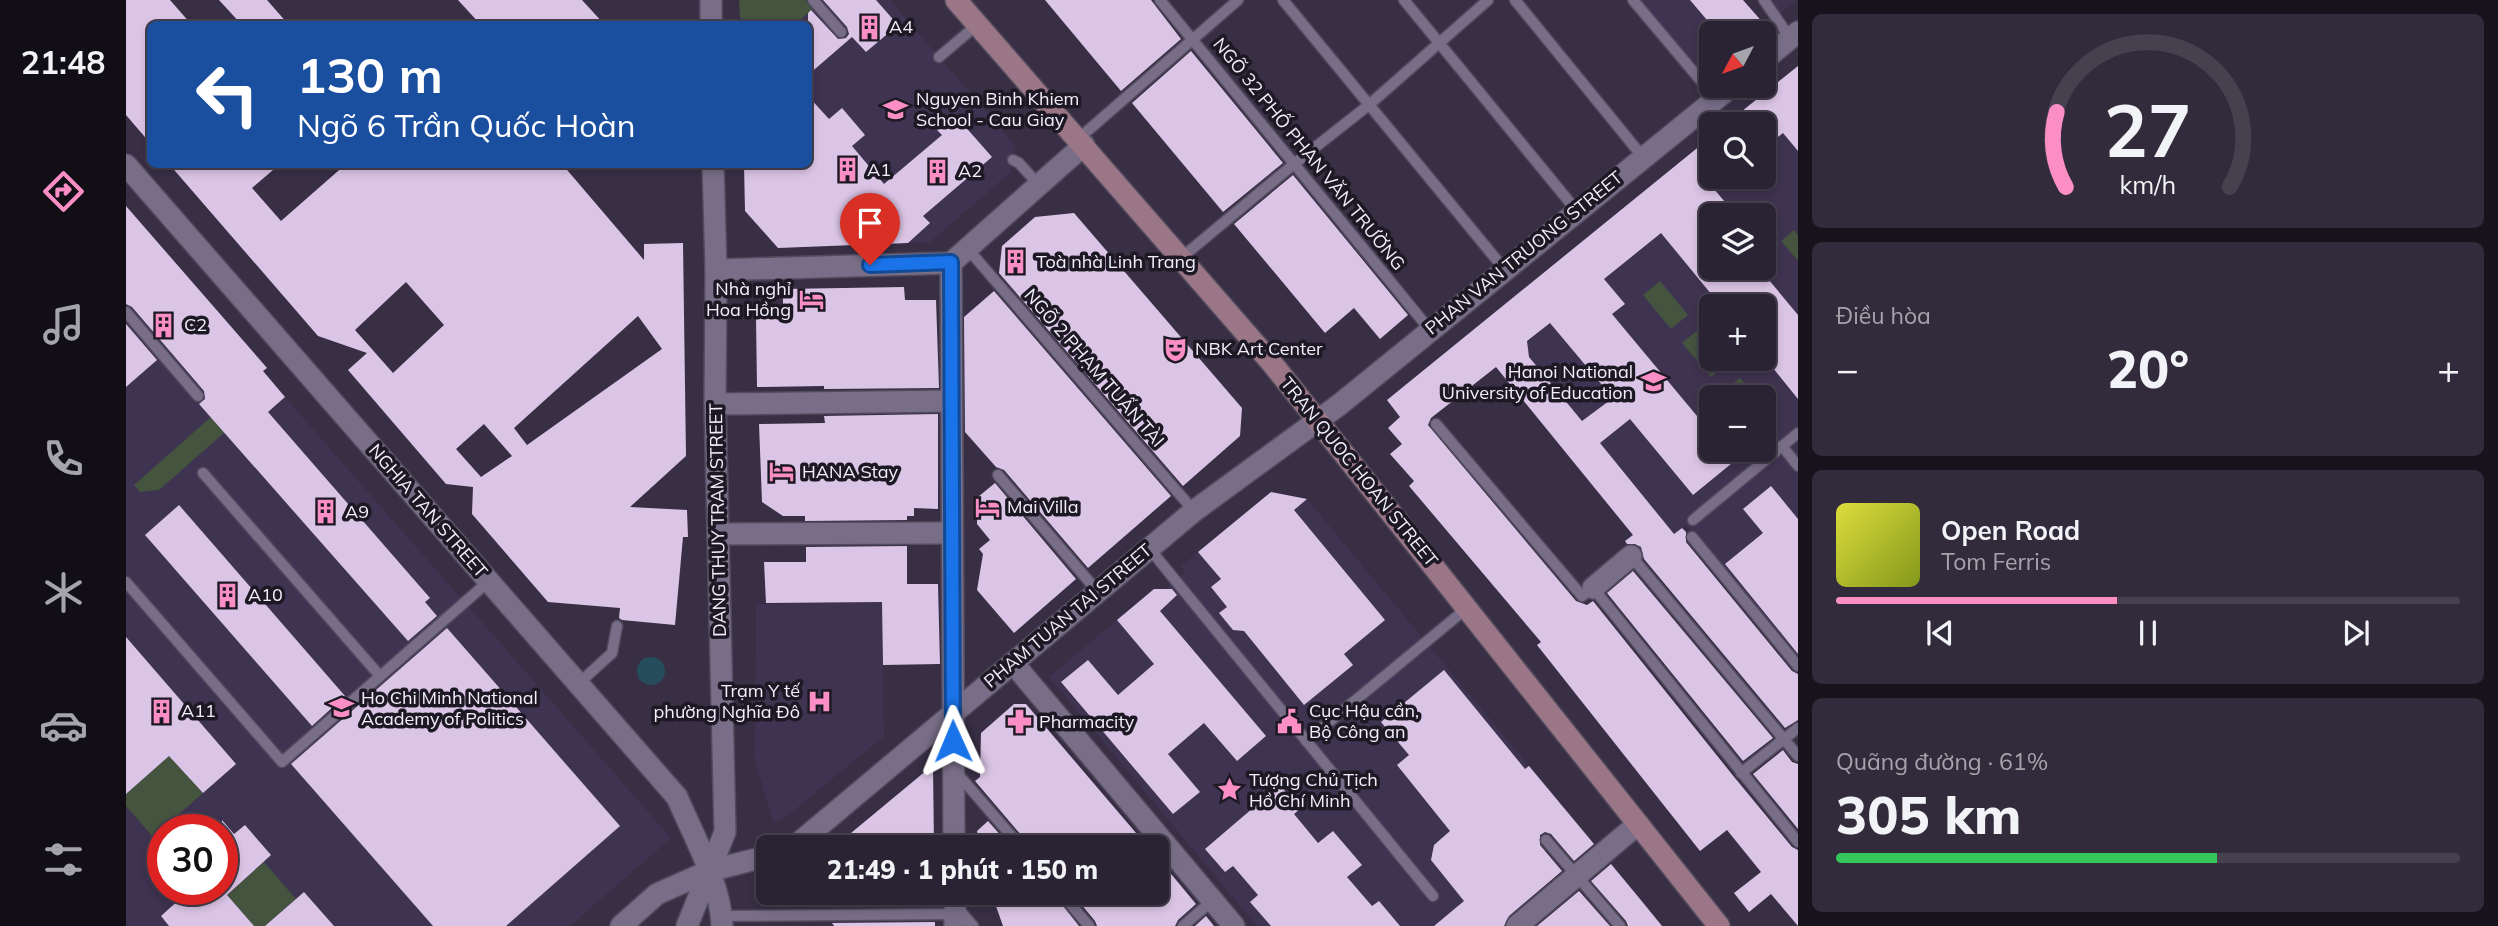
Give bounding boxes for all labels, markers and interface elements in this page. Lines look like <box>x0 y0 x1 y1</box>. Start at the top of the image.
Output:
building icon: A4 <box>855 13 883 41</box>
place label: A4 <box>889 15 913 38</box>
north arrow <box>1699 21 1776 98</box>
map controls <box>1699 21 1776 462</box>
street label: NGÕ 32 PHỐ PHAN VĂN TRƯỜNG <box>1208 33 1410 275</box>
text: 21:48 <box>21 42 105 82</box>
text: 130 m <box>297 44 443 105</box>
icon: left <box>182 49 273 140</box>
text: 27 <box>2104 84 2192 175</box>
place label: Nguyen Binh Khiem School - Cau Giay <box>916 87 1079 131</box>
school or university icon: Nguyen Binh Khiem School - Cau Giay <box>882 95 910 123</box>
text: Ngõ 6 Trần Quốc Hoàn <box>297 105 636 145</box>
button: search <box>1699 112 1776 189</box>
building icon: A1 <box>833 156 861 184</box>
building icon: A2 <box>924 157 952 185</box>
place label: A1 <box>867 158 891 181</box>
place label: A2 <box>958 159 982 182</box>
street label: PHAN VAN TRUONG STREET <box>1420 166 1627 339</box>
icon: directions <box>39 167 88 216</box>
text: km/h <box>2120 169 2176 200</box>
pin <box>840 193 900 265</box>
button: layers <box>1699 203 1776 280</box>
icon: arrive <box>851 204 889 242</box>
building icon: Toà nhà Linh Trang <box>1002 248 1030 276</box>
place label: Toà nhà Linh Trang <box>1036 250 1196 273</box>
place label: Nhà nghỉ Hoa Hồng <box>706 277 791 321</box>
street label: NGÕ 2 PHẠM TUẤN TÀI <box>1019 284 1169 452</box>
hotel icon: Nhà nghỉ Hoa Hồng <box>797 285 825 313</box>
button: + <box>1699 294 1776 371</box>
icon: music <box>39 300 88 349</box>
text: Điều hòa <box>1836 301 1931 330</box>
building icon: C2 <box>150 311 178 339</box>
place label: C2 <box>184 313 207 336</box>
theatre icon: NBK Art Center <box>1161 335 1189 363</box>
text: 20° <box>2107 336 2189 401</box>
place label: NBK Art Center <box>1195 337 1323 360</box>
text: − <box>1836 345 1859 393</box>
text: + <box>2437 345 2460 393</box>
place label: Hanoi National University of Education <box>1442 360 1633 404</box>
school or university icon: Hanoi National University of Education <box>1639 368 1667 396</box>
street label: TRAN QUOC HOAN STREET <box>1276 372 1443 571</box>
button: − <box>1699 385 1776 462</box>
street label: DANG THUY TRAM STREET <box>704 403 731 637</box>
icon: phone <box>39 434 88 483</box>
street label: NGHIA TAN STREET <box>364 439 493 582</box>
hotel icon: HANA Stay <box>768 458 796 486</box>
place label: HANA Stay <box>802 460 899 483</box>
hotel icon: Mai Villa <box>973 493 1001 521</box>
place label: Mai Villa <box>1007 495 1078 518</box>
building icon: A9 <box>311 498 339 526</box>
place label: A9 <box>345 500 369 523</box>
text: Open Road <box>1941 514 2080 547</box>
street label: PHAM TUAN TAI STREET <box>979 538 1156 693</box>
text: Tom Ferris <box>1941 547 2051 576</box>
icon: climate <box>39 568 88 617</box>
building icon: A10 <box>214 581 242 609</box>
place label: A10 <box>248 583 283 606</box>
icon: previous <box>1921 614 1959 652</box>
icon: pause <box>2129 614 2167 652</box>
icon: next <box>2337 614 2375 652</box>
place label: Trạm Y tế phường Nghĩa Đô <box>654 679 800 723</box>
place label: Ho Chi Minh National Academy of Politics <box>361 686 538 730</box>
hospital icon: Trạm Y tế phường Nghĩa Đô <box>806 687 834 715</box>
school or university icon: Ho Chi Minh National Academy of Politics <box>327 694 355 722</box>
building icon: A11 <box>147 697 175 725</box>
place label: A11 <box>181 699 216 722</box>
place label: Cục Hậu cần, Bộ Công an <box>1309 699 1419 743</box>
icon: car <box>39 701 88 750</box>
position arrow <box>916 704 990 778</box>
public building icon: Cục Hậu cần, Bộ Công an <box>1275 707 1303 735</box>
pharmacy icon: Pharmacity <box>1005 708 1033 736</box>
place label: Pharmacity <box>1039 710 1135 733</box>
text: Quãng đường · 61% <box>1836 747 2048 776</box>
place label: Tượng Chủ Tịch Hồ Chí Minh <box>1249 768 1378 812</box>
place icon: Tượng Chủ Tịch Hồ Chí Minh <box>1215 776 1243 804</box>
text: 305 km <box>1836 782 2021 847</box>
speed limit sign: 30 <box>147 814 238 905</box>
icon: filters <box>39 835 88 884</box>
text: 21:49 · 1 phút · 150 m <box>827 853 1098 886</box>

